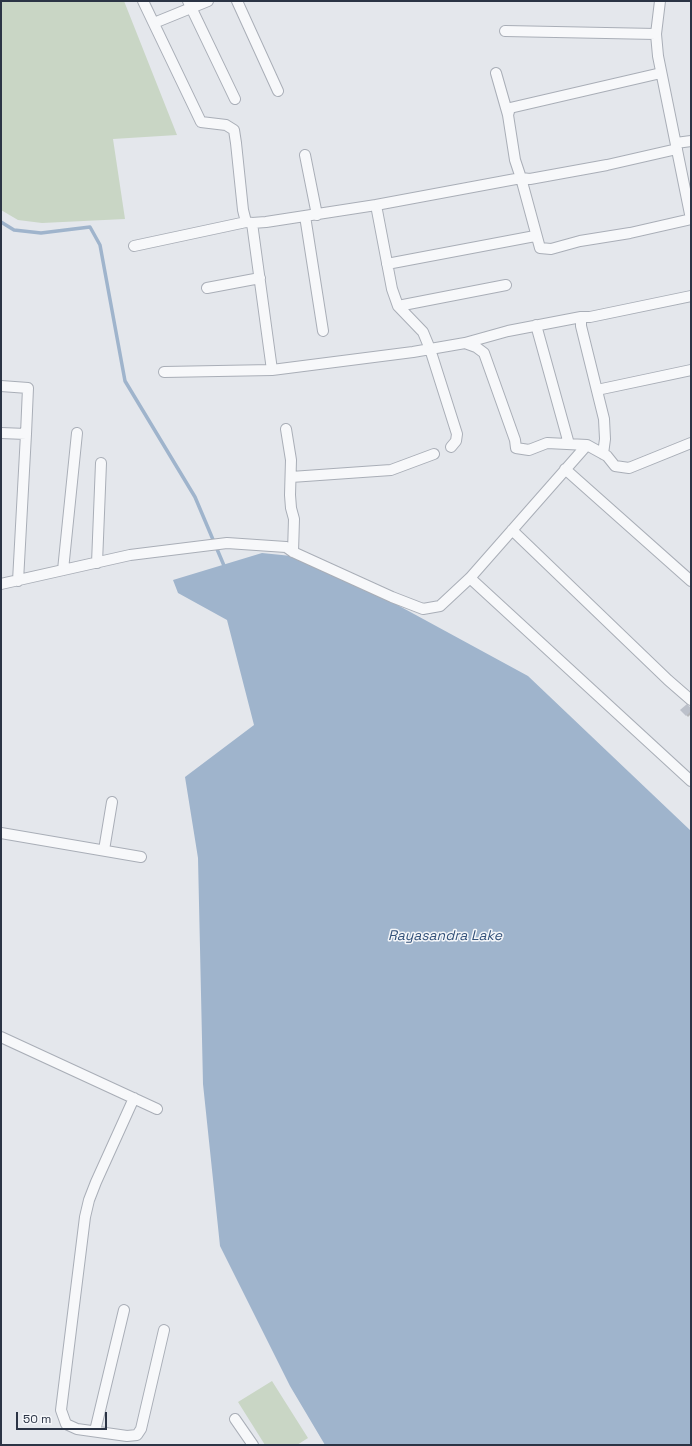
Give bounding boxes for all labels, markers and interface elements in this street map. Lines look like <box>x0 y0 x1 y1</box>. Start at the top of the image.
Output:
water label: Rayasandra Lake <box>388 928 502 944</box>
scale bar <box>18 1404 109 1430</box>
text: 50 m <box>23 1411 51 1427</box>

